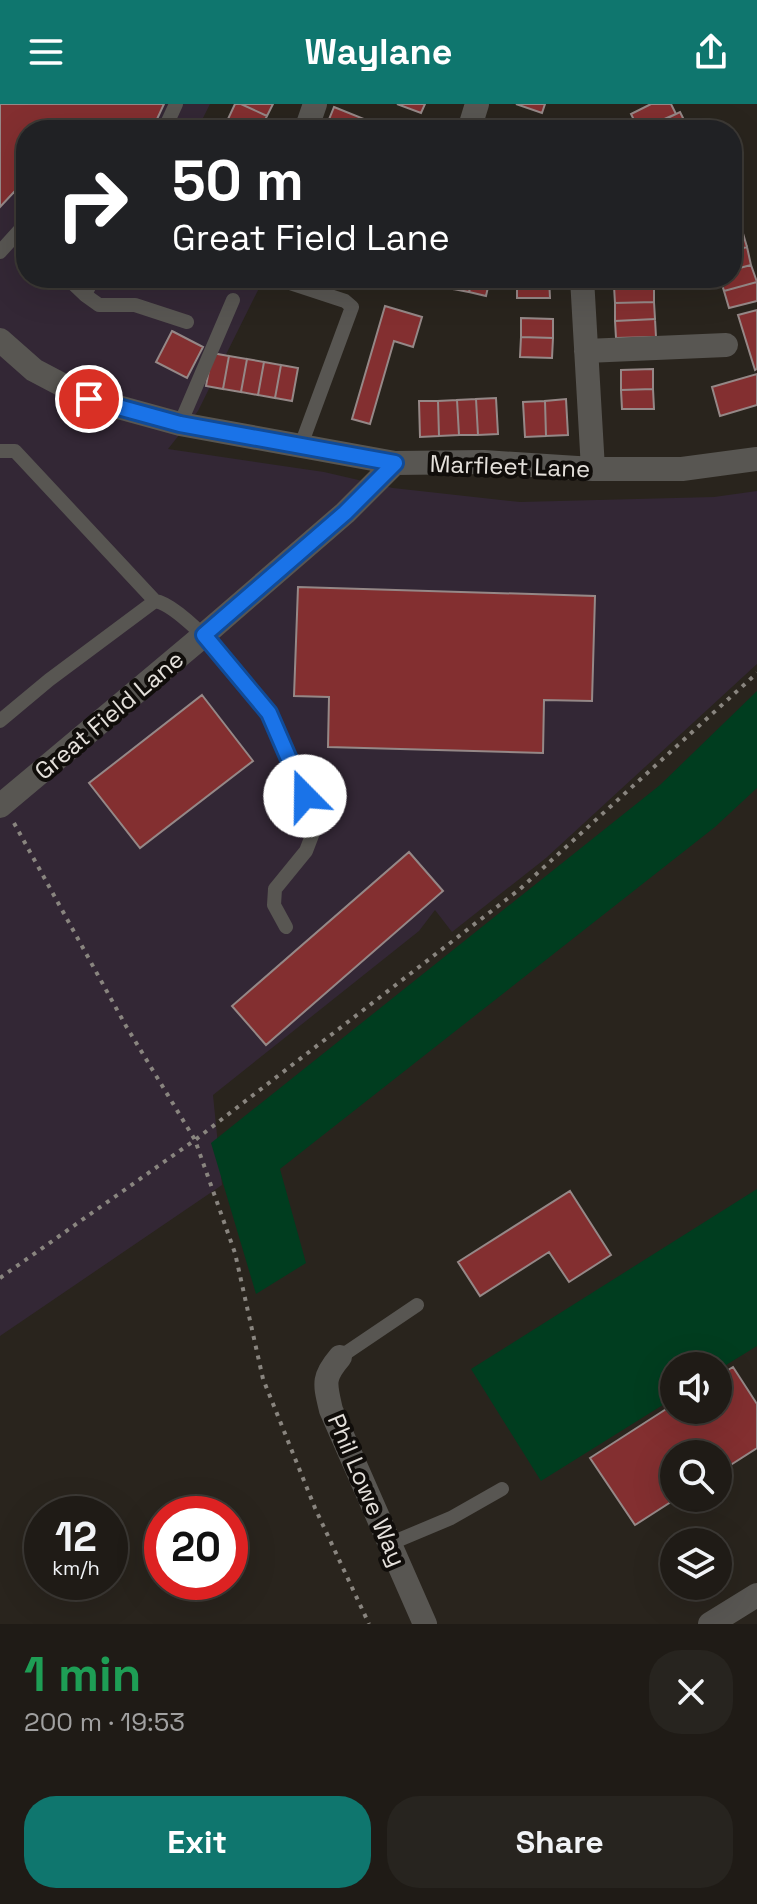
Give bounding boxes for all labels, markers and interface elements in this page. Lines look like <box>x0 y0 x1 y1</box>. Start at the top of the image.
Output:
text: Waylane <box>305 29 452 75</box>
icon: menu <box>24 30 68 74</box>
icon: share <box>689 30 733 74</box>
text: 50 m <box>172 145 304 216</box>
icon: right <box>40 152 144 256</box>
text: Great Field Lane <box>172 215 450 261</box>
pin <box>55 365 123 433</box>
icon: arrive <box>67 377 111 421</box>
street label: Marfleet Lane <box>429 448 591 484</box>
street label: Great Field Lane <box>28 644 190 786</box>
position arrow <box>263 754 347 838</box>
map controls <box>660 1352 732 1600</box>
button: sound <box>660 1352 732 1424</box>
street label: Phil Lowe Way <box>321 1409 413 1571</box>
button: search <box>660 1440 732 1512</box>
speed limit sign: 20 <box>144 1496 248 1600</box>
text: 12 <box>55 1512 97 1563</box>
button: layers <box>660 1528 732 1600</box>
text: km/h <box>52 1555 100 1581</box>
text: 1 min <box>24 1644 141 1705</box>
button: close <box>649 1650 733 1734</box>
text: 200 m · 19:53 <box>24 1705 185 1739</box>
button: Exit <box>24 1796 371 1888</box>
button: Share <box>387 1796 733 1888</box>

